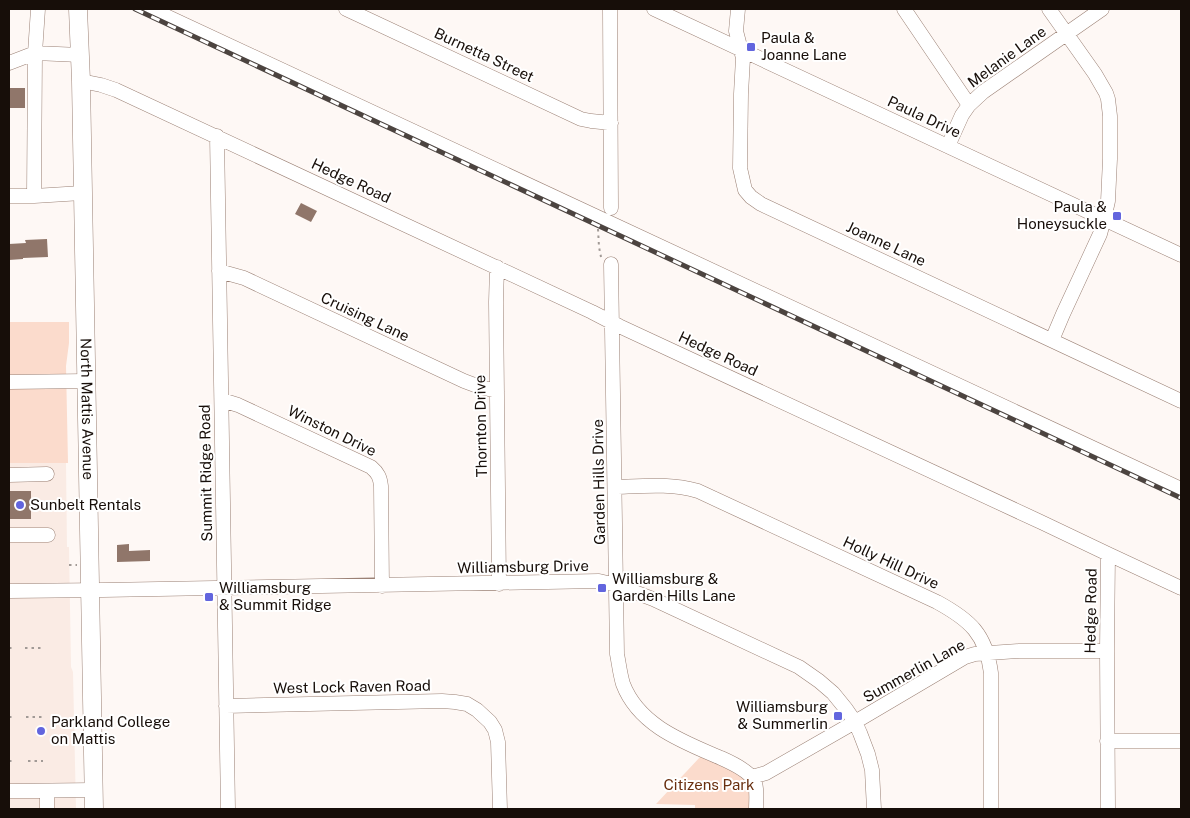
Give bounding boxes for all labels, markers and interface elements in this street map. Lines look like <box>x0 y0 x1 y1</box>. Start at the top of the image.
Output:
street label: Melanie Lane <box>964 22 1049 91</box>
street label: Burnetta Street <box>432 24 537 85</box>
place label: Paula & Joanne Lane <box>761 29 847 63</box>
marker: Paula & Joanne Lane <box>745 41 757 53</box>
street label: Paula Drive <box>885 92 964 141</box>
street label: Hedge Road <box>309 155 394 206</box>
place label: Paula & Honeysuckle <box>1017 198 1107 232</box>
marker: Paula & Honeysuckle <box>1111 210 1123 222</box>
street label: Joanne Lane <box>844 218 929 269</box>
street label: Cruising Lane <box>318 289 412 344</box>
street label: Hedge Road <box>676 328 761 379</box>
street label: North Mattis Avenue <box>78 338 97 480</box>
street label: Thornton Drive <box>471 375 490 477</box>
street label: Winston Drive <box>285 402 379 459</box>
street label: Summit Ridge Road <box>196 404 215 542</box>
street label: Garden Hills Drive <box>589 419 608 545</box>
place label: Sunbelt Rentals <box>30 496 141 513</box>
marker: Sunbelt Rentals <box>14 499 26 511</box>
street label: Holly Hill Drive <box>841 533 942 592</box>
street label: Williamsburg Drive <box>457 557 589 576</box>
street label: Hedge Road <box>1081 568 1100 654</box>
place label: Williamsburg & Garden Hills Lane <box>612 570 736 604</box>
place label: Williamsburg & Summit Ridge <box>219 579 332 613</box>
marker: Williamsburg & Garden Hills Lane <box>596 582 608 594</box>
marker: Williamsburg & Summit Ridge <box>203 591 215 603</box>
street label: Summerlin Lane <box>860 636 968 706</box>
street label: West Lock Raven Road <box>273 677 431 696</box>
place label: Williamsburg & Summerlin <box>736 698 828 732</box>
marker: Williamsburg & Summerlin <box>832 710 844 722</box>
place label: Parkland College on Mattis <box>51 713 170 747</box>
marker: Parkland College on Mattis <box>35 725 47 737</box>
park label: Citizens Park <box>664 776 755 793</box>

